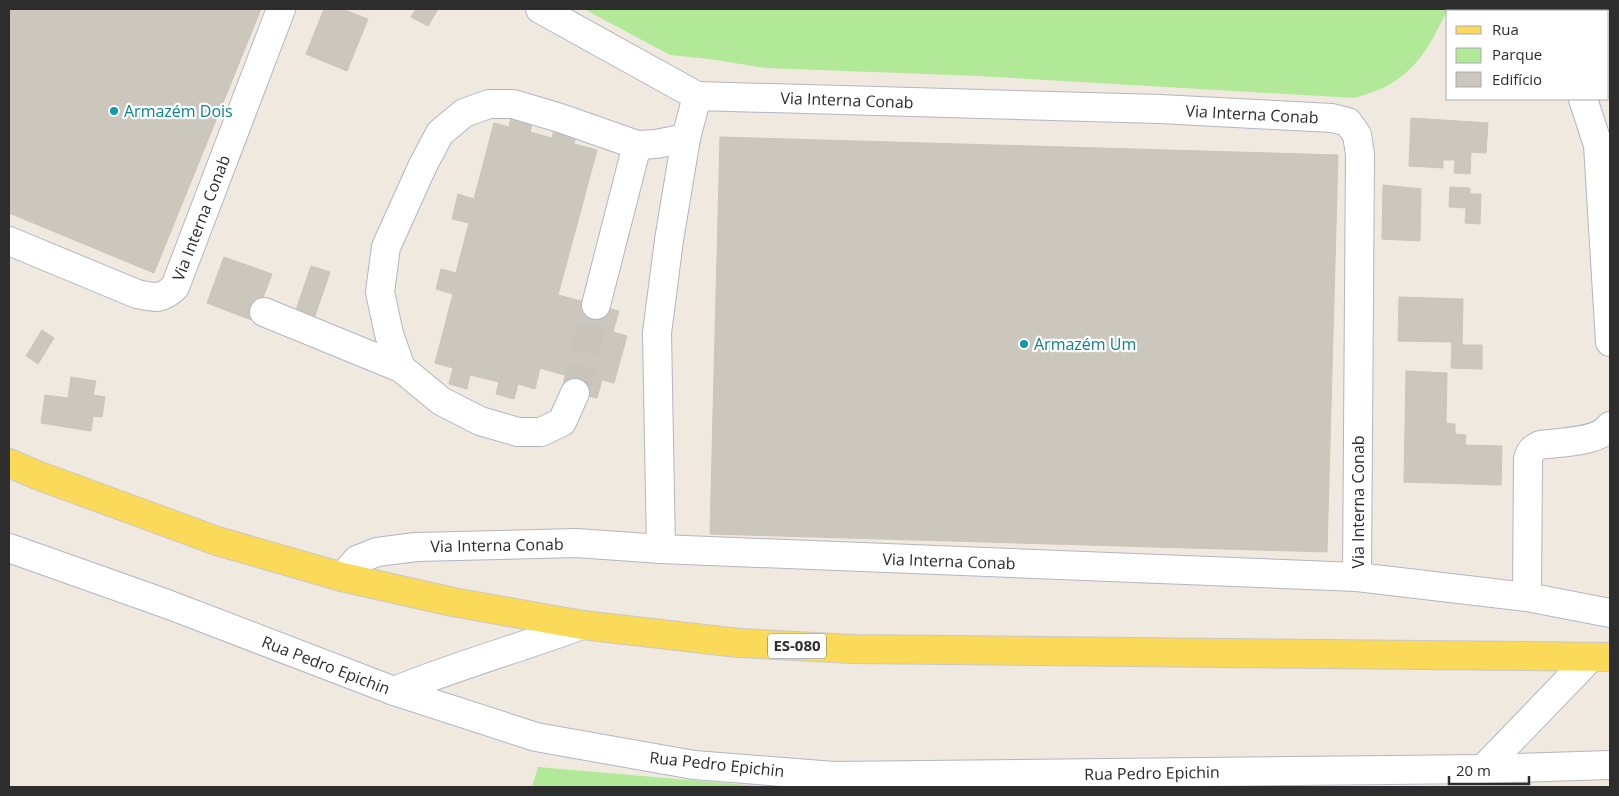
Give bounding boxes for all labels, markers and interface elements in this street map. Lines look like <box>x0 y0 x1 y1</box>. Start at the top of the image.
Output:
legend <box>1446 10 1609 100</box>
text: Rua <box>1492 19 1519 39</box>
text: Parque <box>1492 44 1542 64</box>
text: Edifício <box>1492 69 1542 89</box>
street label: Via Interna Conab <box>780 87 914 113</box>
place label: Armazém Dois <box>124 100 233 122</box>
street label: Via Interna Conab <box>1185 100 1319 128</box>
marker: Armazém Dois <box>108 105 120 117</box>
street label: Via Interna Conab <box>167 152 235 284</box>
place label: Armazém Um <box>1034 333 1136 355</box>
marker: Armazém Um <box>1018 338 1030 350</box>
street label: Via Interna Conab <box>1347 435 1369 569</box>
street label: Via Interna Conab <box>430 533 564 557</box>
street label: Via Interna Conab <box>882 548 1016 574</box>
street label: Rua Pedro Epichin <box>259 630 393 700</box>
road number: ES-080 <box>768 634 826 658</box>
street label: Rua Pedro Epichin <box>648 746 786 782</box>
scale bar <box>1449 754 1529 786</box>
text: 20 m <box>1456 760 1491 780</box>
street label: Rua Pedro Epichin <box>1084 761 1220 785</box>

